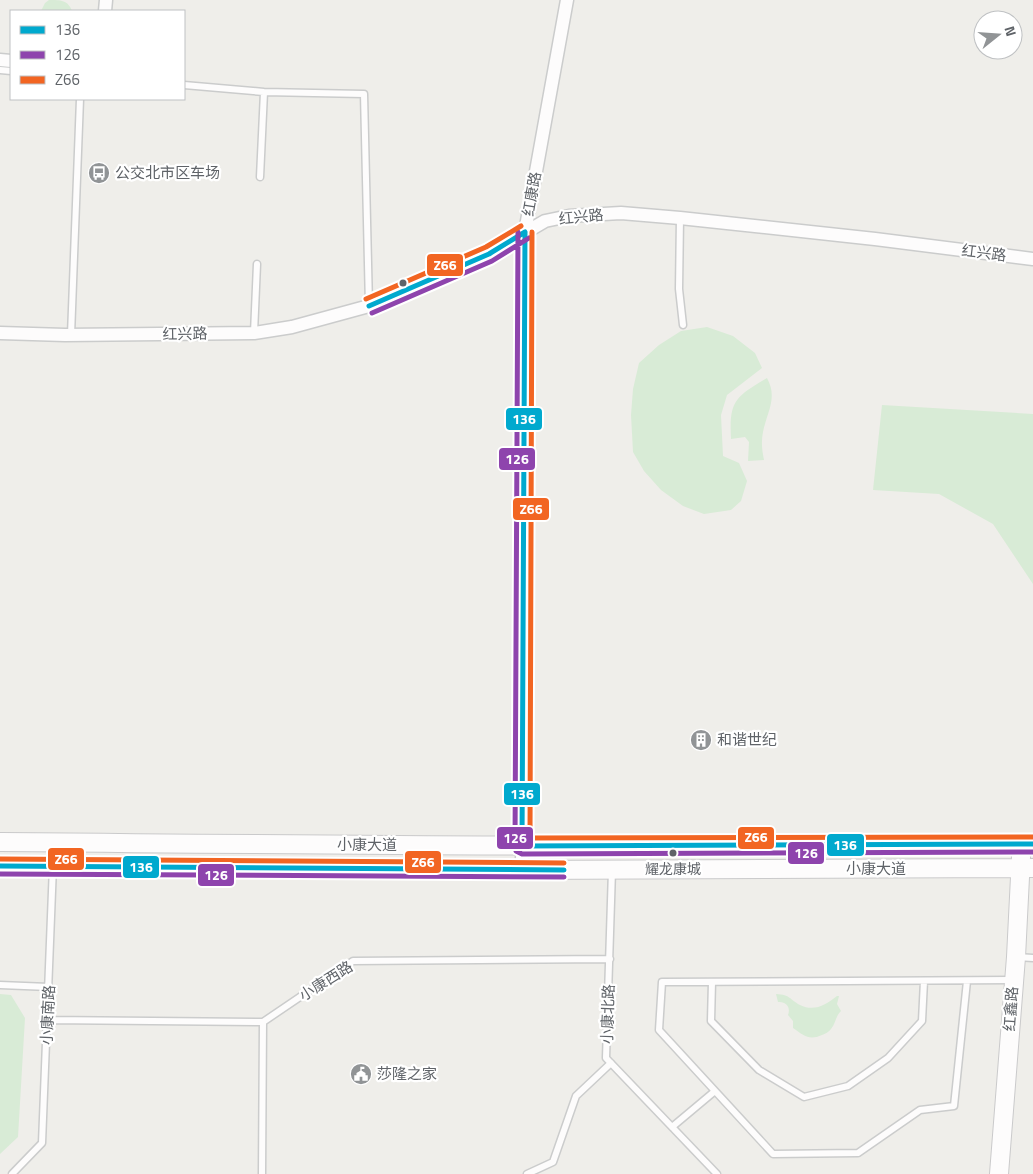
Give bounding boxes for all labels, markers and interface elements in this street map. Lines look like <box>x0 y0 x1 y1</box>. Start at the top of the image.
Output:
legend <box>10 10 185 100</box>
north arrow <box>973 10 1023 60</box>
text: 136 <box>55 18 80 41</box>
text: N <box>999 23 1022 39</box>
text: 126 <box>55 43 80 66</box>
text: Z66 <box>55 68 80 91</box>
bus stop icon: 公交北市区车场 <box>87 161 111 185</box>
place label: 公交北市区车场 <box>115 161 220 184</box>
street label: 红康路 <box>516 170 547 218</box>
street label: 红兴路 <box>557 203 605 230</box>
street label: 红兴路 <box>960 238 1008 267</box>
line badge: Z66 <box>426 253 464 277</box>
text: Z66 <box>433 254 457 275</box>
unlabelled marker <box>398 278 408 288</box>
street label: 红兴路 <box>162 322 208 345</box>
line badge: 136 <box>505 407 543 431</box>
text: 136 <box>512 408 536 429</box>
line badge: 126 <box>498 447 536 471</box>
text: 126 <box>505 448 529 469</box>
line badge: Z66 <box>512 497 550 521</box>
text: Z66 <box>519 498 543 519</box>
building icon: 和谐世纪 <box>689 728 713 752</box>
place label: 和谐世纪 <box>717 728 777 751</box>
line badge: 136 <box>503 782 541 806</box>
text: 136 <box>510 783 534 804</box>
line badge: 126 <box>496 826 534 850</box>
line badge: Z66 <box>737 826 775 850</box>
text: Z66 <box>744 826 768 847</box>
text: 126 <box>503 827 527 848</box>
street label: 小康大道 <box>337 833 397 856</box>
line badge: 136 <box>826 833 865 857</box>
text: 136 <box>833 834 857 855</box>
line badge: 126 <box>787 841 825 865</box>
text: 126 <box>794 842 818 863</box>
line badge: Z66 <box>47 847 85 871</box>
text: Z66 <box>54 848 78 869</box>
marker: 耀龙康城 <box>668 848 678 858</box>
line badge: Z66 <box>404 850 442 874</box>
text: Z66 <box>411 851 435 872</box>
line badge: 136 <box>122 855 160 879</box>
text: 136 <box>129 856 153 877</box>
street label: 小康大道 <box>846 857 906 880</box>
place label: 耀龙康城 <box>645 858 701 879</box>
line badge: 126 <box>197 863 235 887</box>
text: 126 <box>204 864 228 885</box>
street label: 小康西路 <box>294 955 357 1006</box>
street label: 小康南路 <box>34 984 61 1046</box>
street label: 小康北路 <box>595 984 620 1044</box>
street label: 红鑫路 <box>997 986 1024 1032</box>
public building icon: 莎隆之家 <box>349 1062 373 1086</box>
place label: 莎隆之家 <box>377 1062 437 1085</box>

